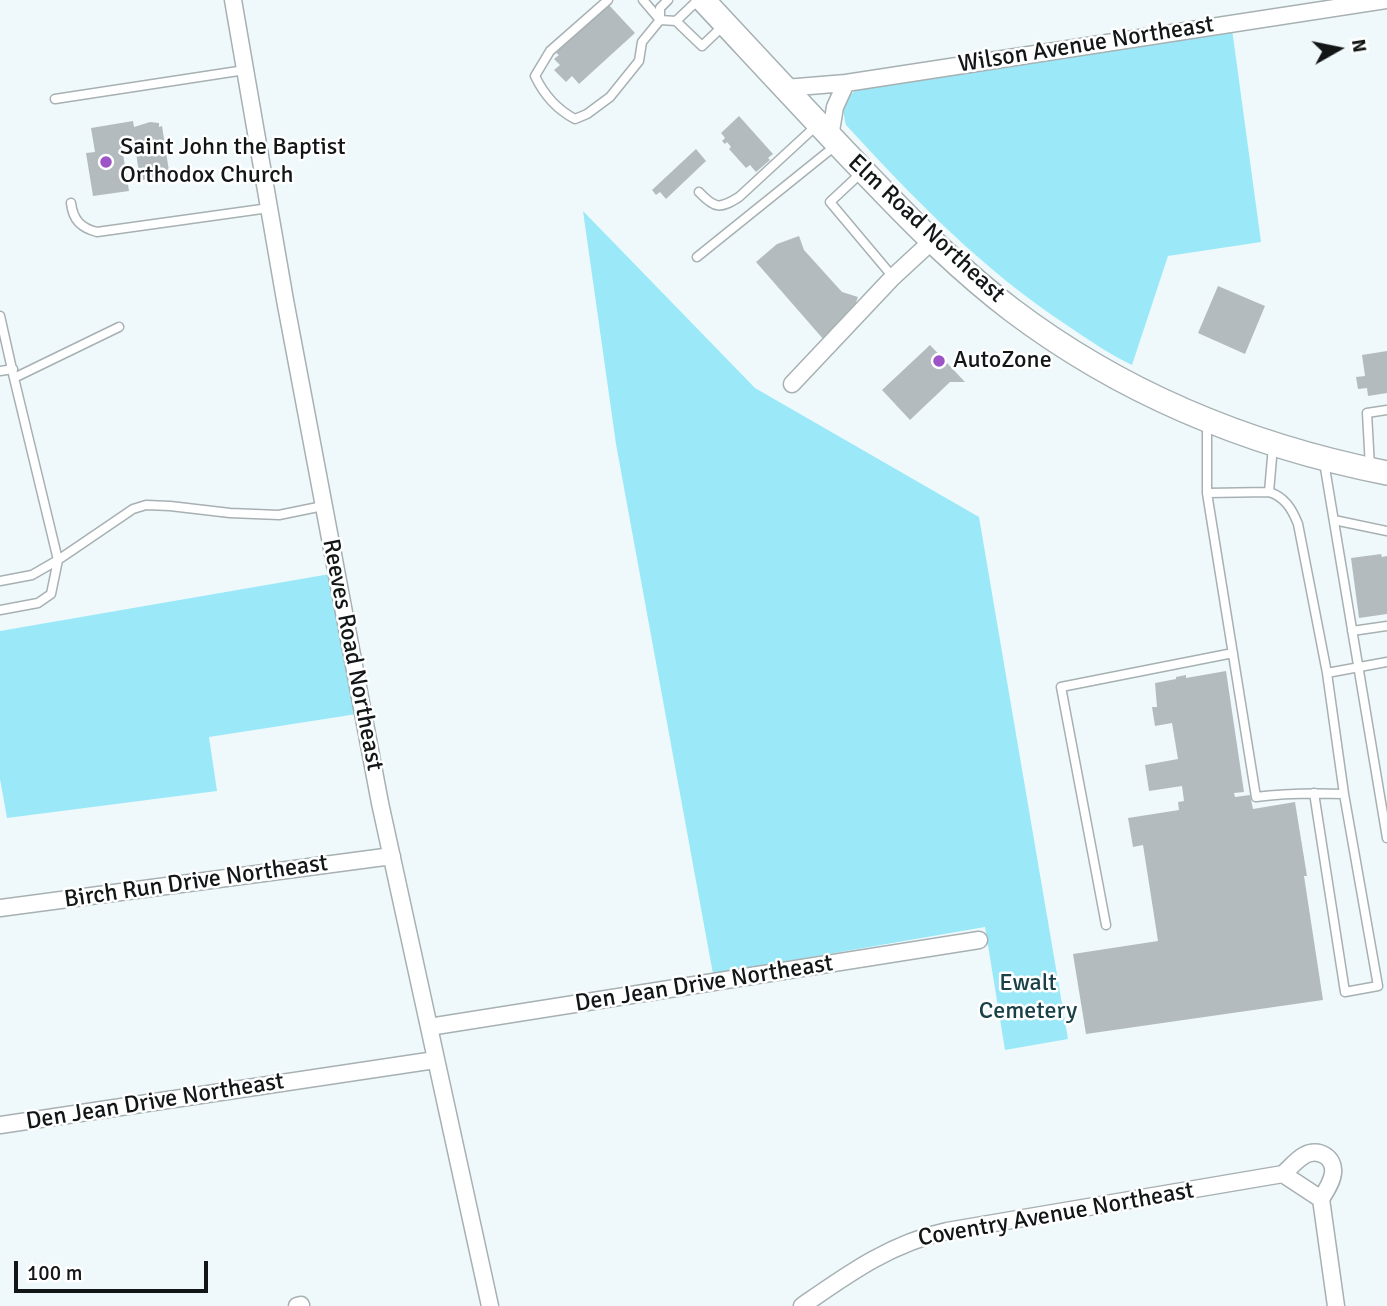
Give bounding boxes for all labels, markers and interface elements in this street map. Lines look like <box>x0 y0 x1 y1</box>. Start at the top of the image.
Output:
street label: Wilson Avenue Northeast <box>956 11 1216 79</box>
north arrow <box>1303 14 1373 84</box>
text: N <box>1346 37 1372 54</box>
place label: Saint John the Baptist Orthodox Church <box>120 134 346 190</box>
street label: Elm Road Northeast <box>841 149 1011 309</box>
marker: Saint John the Baptist Orthodox Church <box>98 154 114 170</box>
place label: AutoZone <box>953 347 1052 375</box>
marker: AutoZone <box>931 353 947 369</box>
street label: Reeves Road Northeast <box>315 537 389 773</box>
street label: Birch Run Drive Northeast <box>62 849 330 915</box>
street label: Den Jean Drive Northeast <box>573 949 835 1019</box>
park label: Ewalt Cemetery <box>979 970 1077 1026</box>
street label: Den Jean Drive Northeast <box>24 1067 286 1137</box>
street label: Coventry Avenue Northeast <box>916 1177 1196 1253</box>
scale bar <box>18 1246 212 1290</box>
text: 100 m <box>27 1260 82 1286</box>

